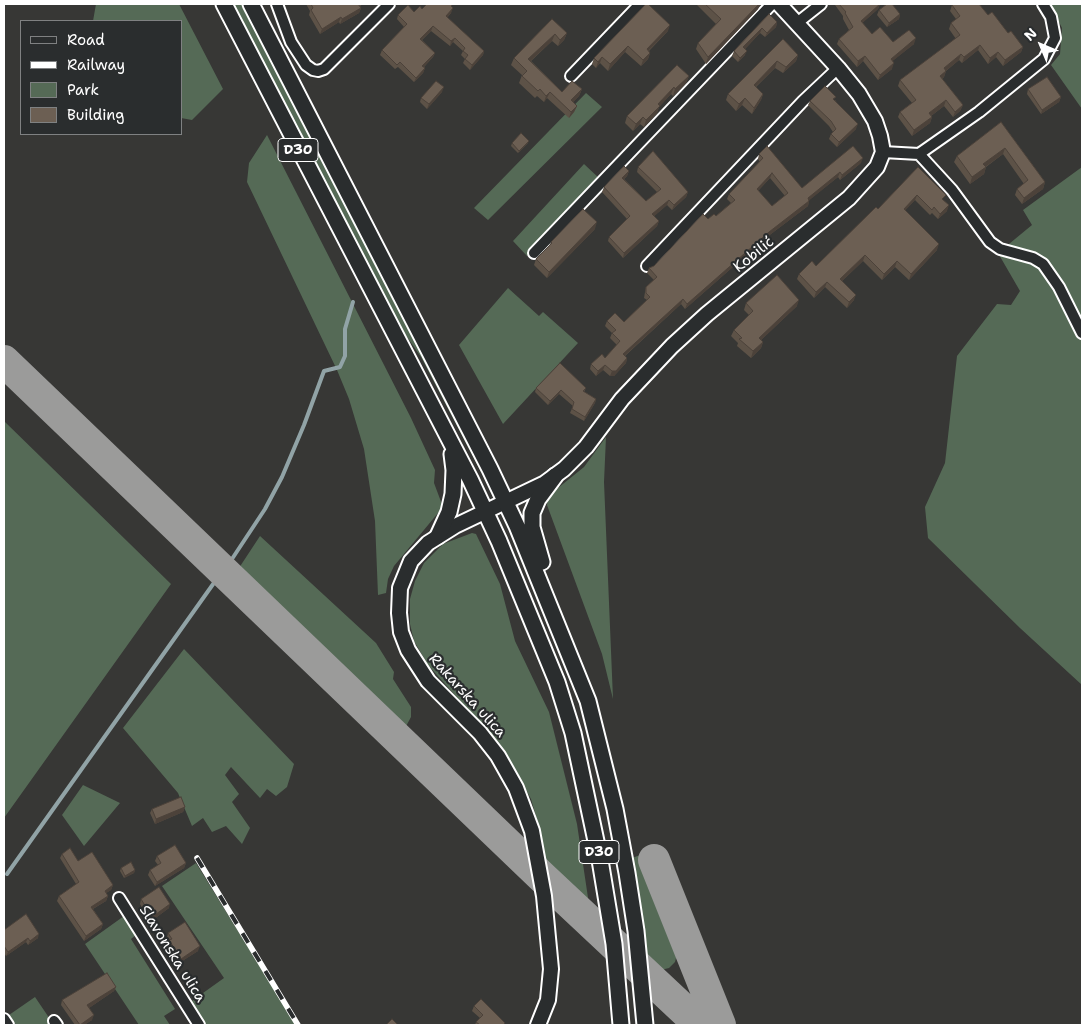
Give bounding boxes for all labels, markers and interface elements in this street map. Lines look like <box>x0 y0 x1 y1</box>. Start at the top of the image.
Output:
legend <box>20 20 182 135</box>
north arrow <box>1016 20 1066 70</box>
text: N <box>1020 24 1041 45</box>
text: Road <box>67 30 105 50</box>
text: Railway <box>67 55 125 75</box>
text: Park <box>67 80 99 100</box>
text: Building <box>67 105 124 125</box>
road number: D30 <box>278 138 318 162</box>
street label: Kobilić <box>730 233 778 277</box>
street label: Rakarska ulica <box>425 650 509 742</box>
road number: D30 <box>579 840 619 864</box>
street label: Slavonska ulica <box>135 902 209 1006</box>

